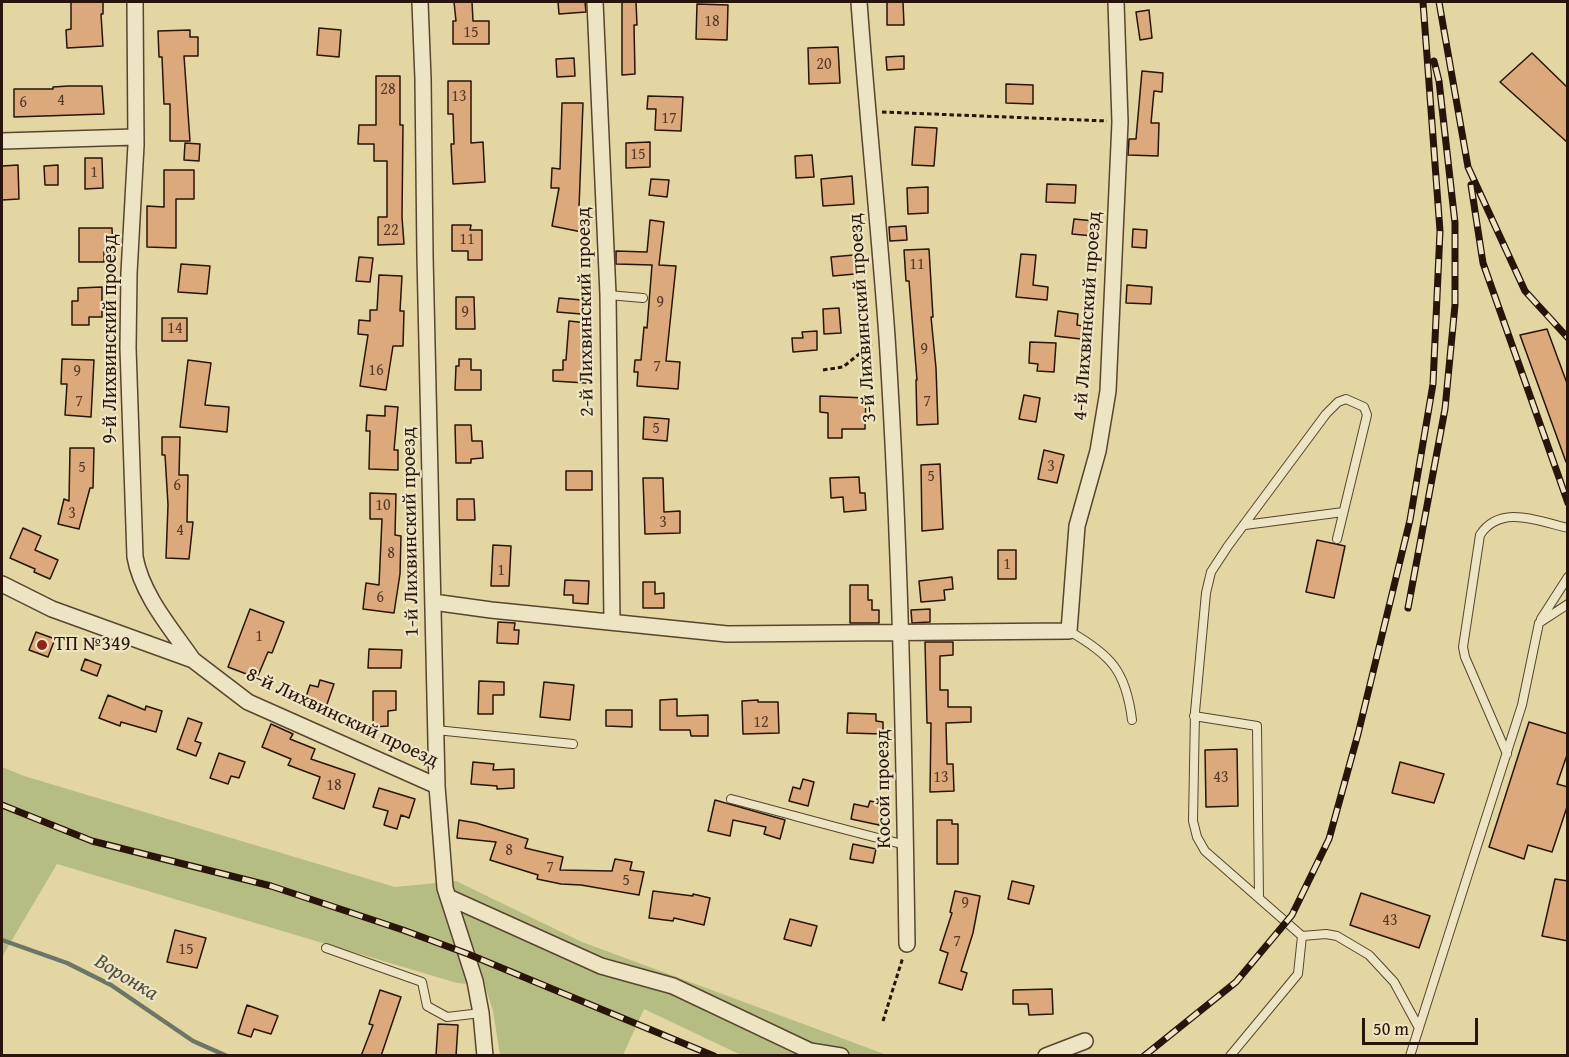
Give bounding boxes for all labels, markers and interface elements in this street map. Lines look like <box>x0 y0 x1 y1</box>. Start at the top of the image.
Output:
house number: 18 <box>704 12 720 32</box>
house number: 15 <box>463 23 479 43</box>
house number: 20 <box>816 55 832 75</box>
house number: 28 <box>380 80 396 100</box>
house number: 13 <box>451 87 467 107</box>
house number: 4 <box>57 91 65 111</box>
house number: 6 <box>19 93 27 113</box>
house number: 17 <box>661 109 677 129</box>
house number: 15 <box>630 145 646 165</box>
house number: 1 <box>90 163 98 183</box>
street label: 2-й Лихвинский проезд <box>572 207 600 417</box>
street label: 4-й Лихвинский проезд <box>1069 211 1107 421</box>
street label: 3-й Лихвинский проезд <box>844 213 882 423</box>
house number: 22 <box>383 221 399 241</box>
house number: 11 <box>459 230 475 250</box>
street label: 9-й Лихвинский проезд <box>99 234 123 444</box>
house number: 11 <box>909 255 925 275</box>
house number: 9 <box>656 293 664 313</box>
house number: 9 <box>461 303 469 323</box>
house number: 14 <box>167 319 183 339</box>
house number: 9 <box>920 340 928 360</box>
house number: 7 <box>653 357 661 377</box>
house number: 16 <box>368 361 384 381</box>
house number: 9 <box>73 362 81 382</box>
house number: 7 <box>75 392 83 412</box>
house number: 7 <box>923 392 931 412</box>
house number: 5 <box>652 419 660 439</box>
street label: 1-й Лихвинский проезд <box>397 427 425 637</box>
house number: 3 <box>1047 457 1055 477</box>
house number: 5 <box>78 458 86 478</box>
house number: 5 <box>927 467 935 487</box>
house number: 6 <box>173 476 181 496</box>
house number: 10 <box>375 496 391 516</box>
house number: 3 <box>68 504 76 524</box>
house number: 3 <box>659 513 667 533</box>
house number: 4 <box>176 521 184 541</box>
house number: 8 <box>387 544 395 564</box>
house number: 1 <box>1003 555 1011 575</box>
house number: 1 <box>497 561 505 581</box>
house number: 6 <box>376 588 384 608</box>
house number: 1 <box>255 627 263 647</box>
place label: ТП №349 <box>54 633 130 657</box>
marker: ТП №349 <box>35 638 49 652</box>
street label: 8-й Лихвинский проезд <box>242 663 442 773</box>
house number: 12 <box>753 713 769 733</box>
street label: Косой проезд <box>871 729 897 849</box>
house number: 13 <box>933 768 949 788</box>
house number: 43 <box>1213 768 1229 788</box>
house number: 18 <box>326 776 342 796</box>
house number: 8 <box>505 841 513 861</box>
house number: 7 <box>546 858 554 878</box>
house number: 5 <box>622 871 630 891</box>
house number: 9 <box>961 894 969 914</box>
house number: 43 <box>1382 911 1398 931</box>
house number: 7 <box>953 932 961 952</box>
house number: 15 <box>178 940 194 960</box>
water label: Воронка <box>90 949 162 1007</box>
scale bar <box>1365 1006 1480 1044</box>
text: 50 m <box>1373 1015 1409 1042</box>

